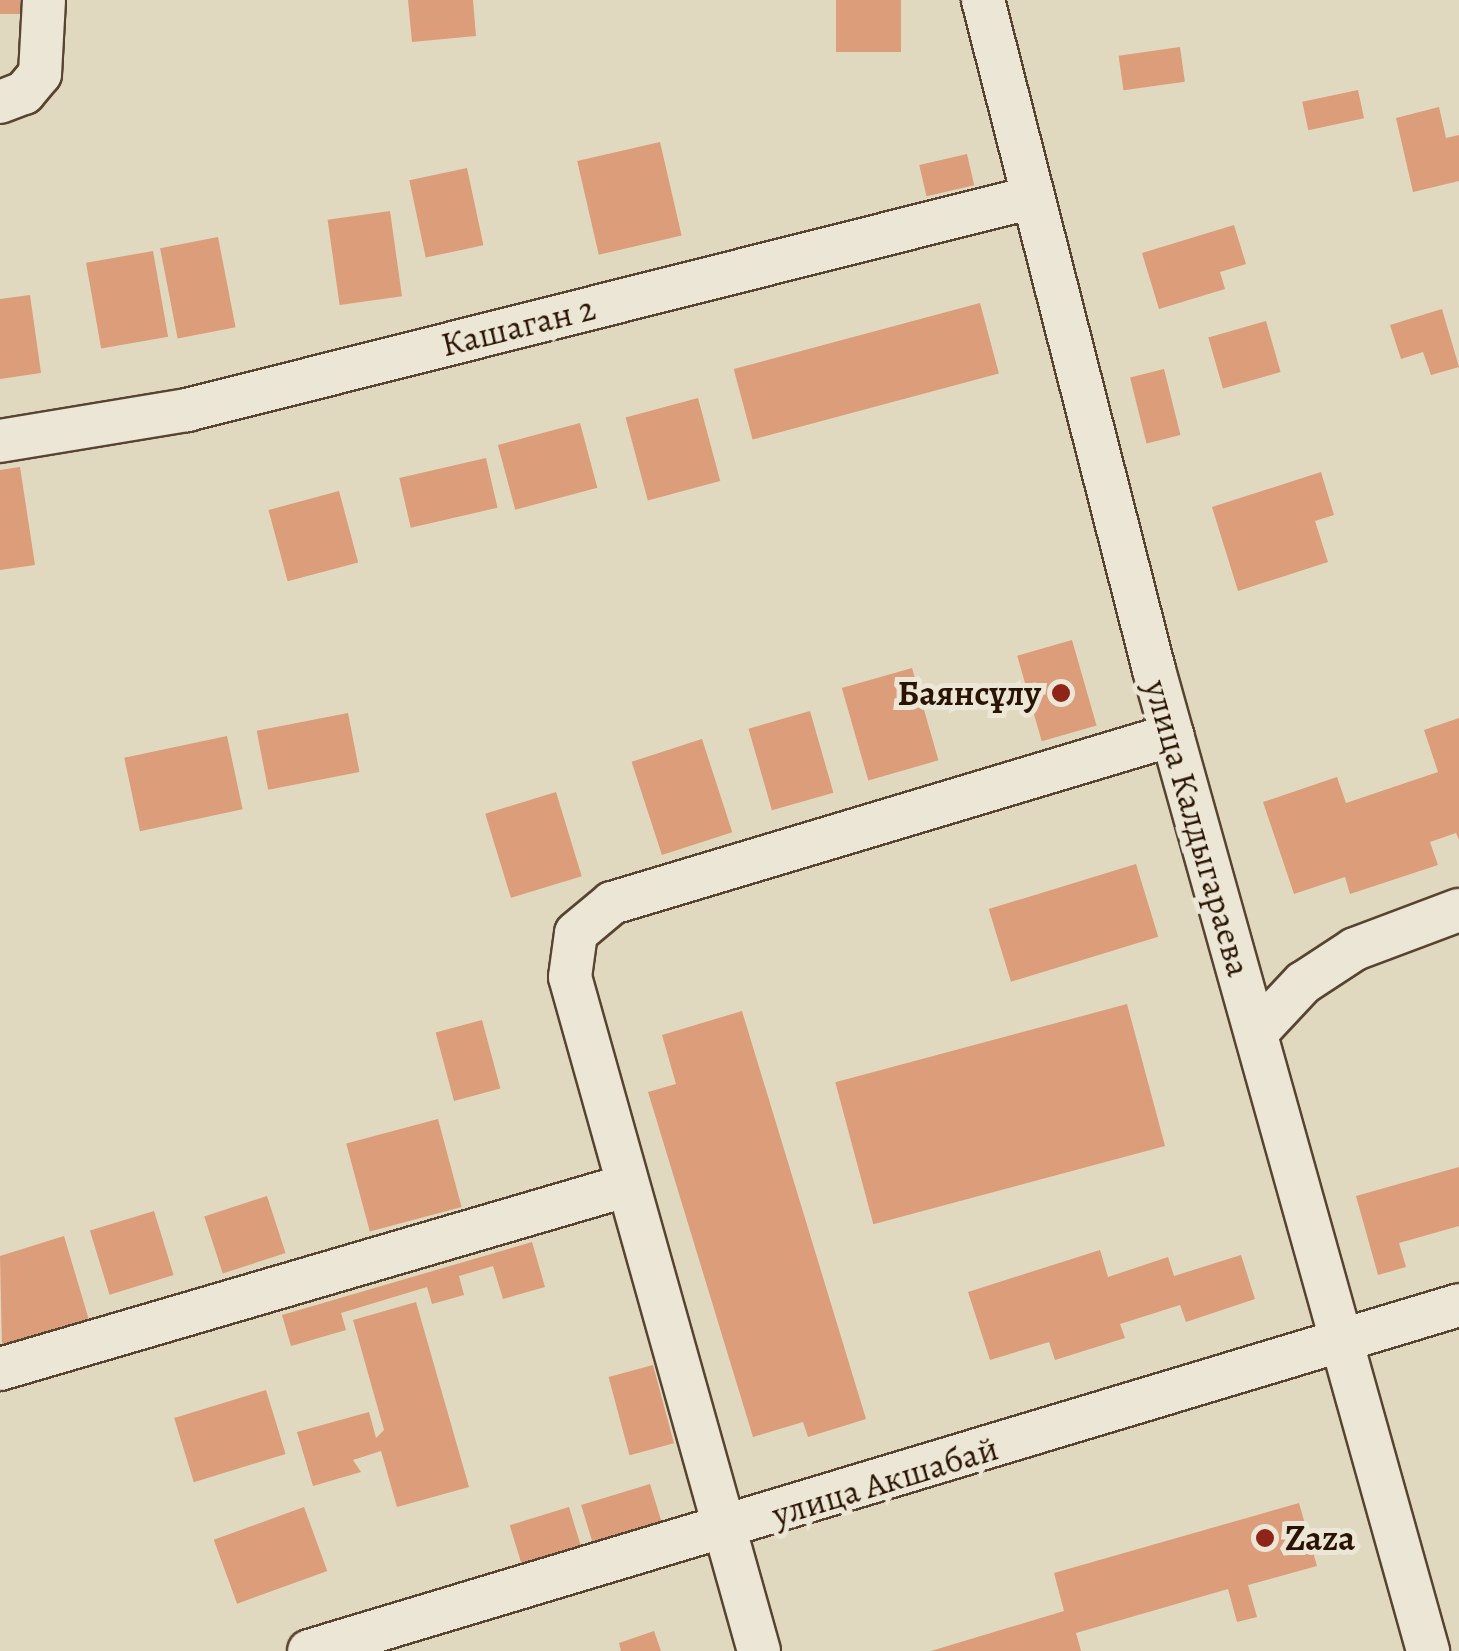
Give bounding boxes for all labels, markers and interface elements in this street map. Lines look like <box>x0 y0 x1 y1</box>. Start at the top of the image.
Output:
street label: Кашаган 2 <box>436 287 600 365</box>
place label: Баянсұлу <box>898 672 1041 714</box>
street label: улица Калдыгараева <box>1136 675 1260 981</box>
marker: Баянсұлу <box>1050 682 1072 704</box>
street label: улица Акшабай <box>767 1427 1003 1535</box>
place label: Zaza <box>1285 1517 1355 1559</box>
marker: Zaza <box>1254 1527 1276 1549</box>

